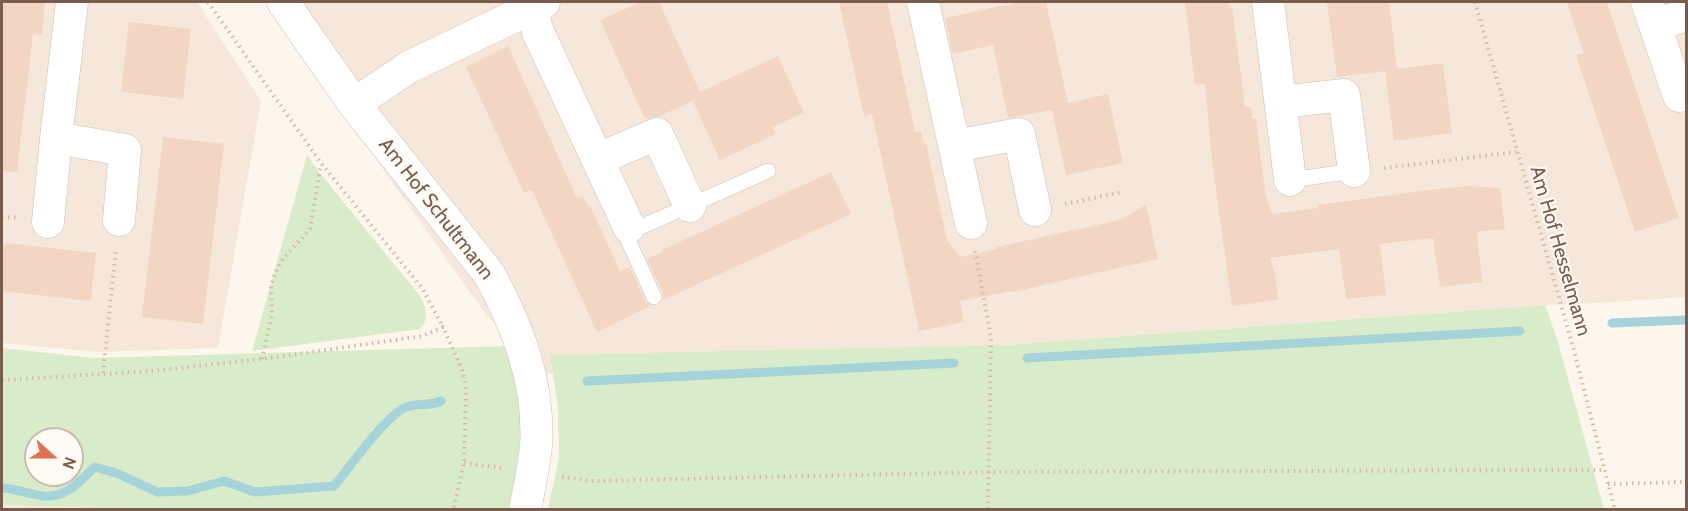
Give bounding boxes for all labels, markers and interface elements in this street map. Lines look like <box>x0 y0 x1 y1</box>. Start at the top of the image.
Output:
street label: Am Hof Schultmann <box>373 133 499 285</box>
street label: Am Hof Hesselmann <box>1524 163 1596 339</box>
north arrow <box>24 427 84 487</box>
text: N <box>59 454 80 472</box>

